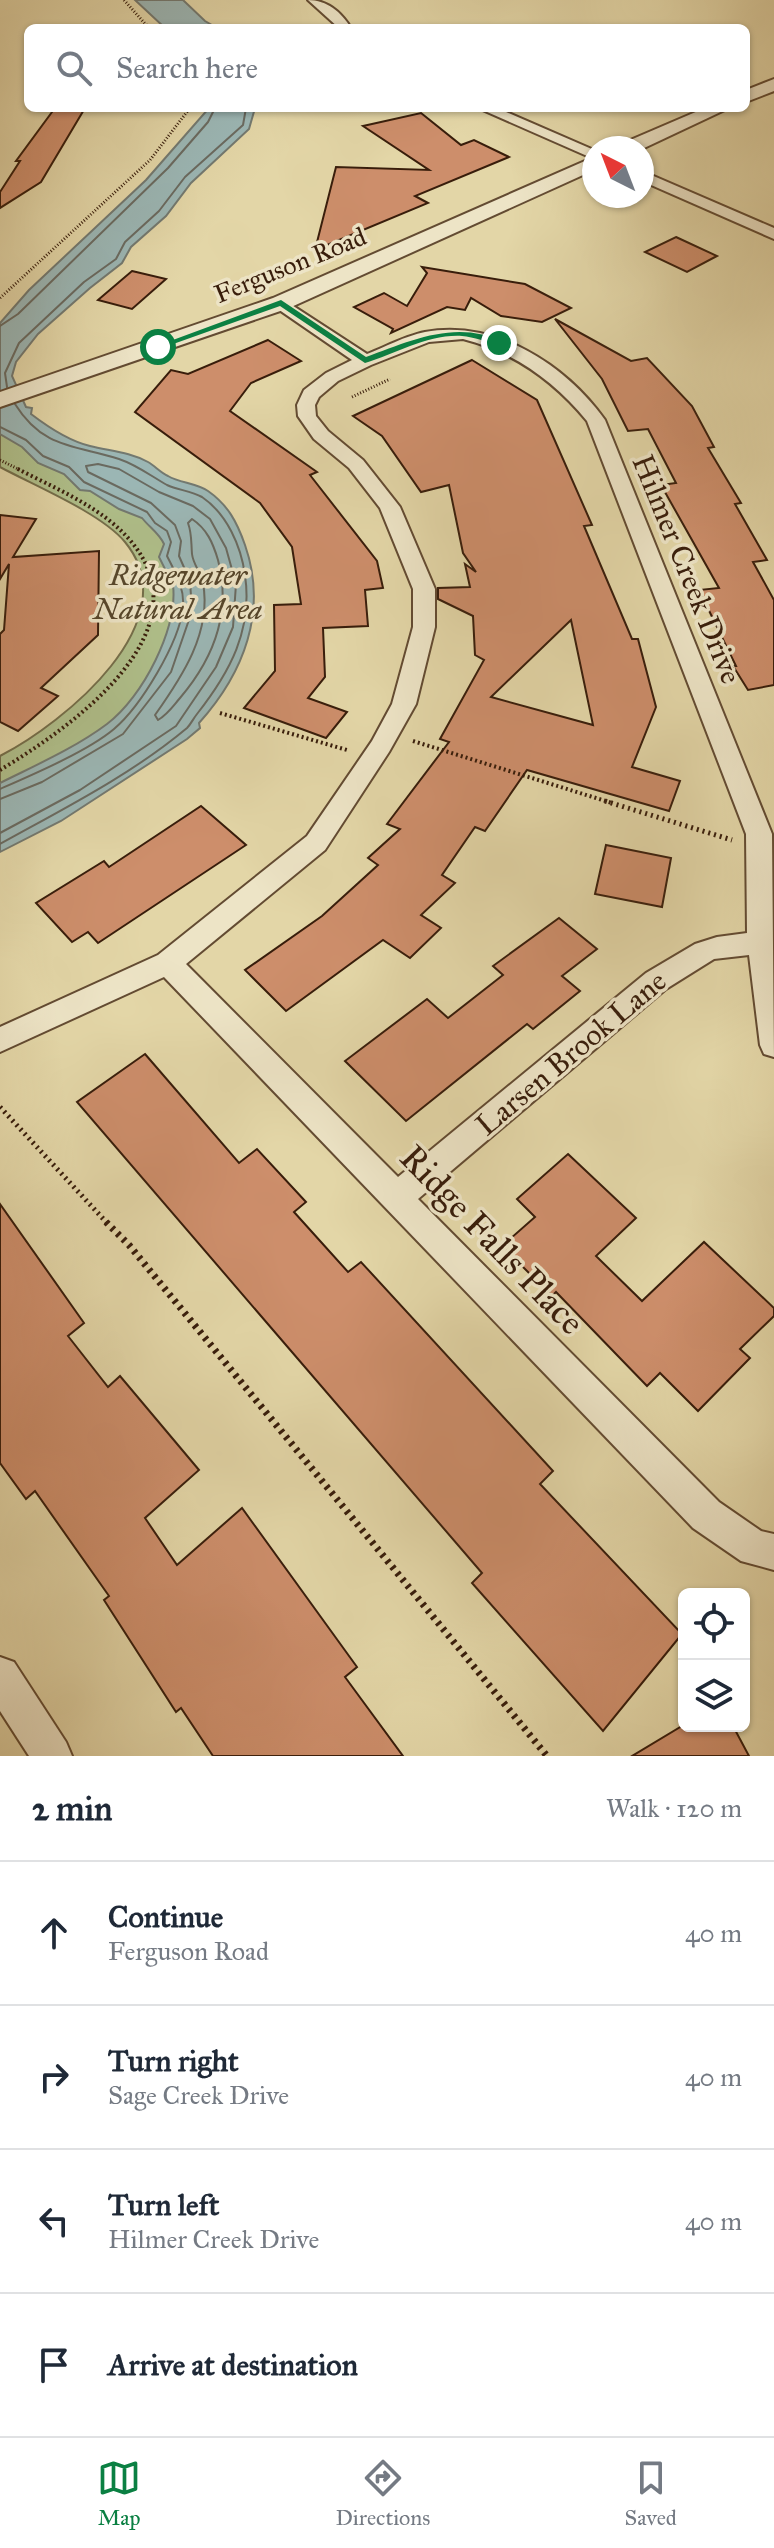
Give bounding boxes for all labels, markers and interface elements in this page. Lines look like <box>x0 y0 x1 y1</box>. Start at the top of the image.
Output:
search box <box>24 24 750 112</box>
icon: search <box>52 46 96 90</box>
text: Search here <box>116 50 258 86</box>
north arrow <box>582 136 654 208</box>
street label: Ferguson Road <box>209 220 371 310</box>
route end <box>481 325 517 361</box>
route start <box>140 329 176 365</box>
street label: Hilmer Creek Drive <box>625 449 749 689</box>
park label: Ridgewater Natural Area <box>91 557 263 627</box>
street label: Larsen Brook Lane <box>468 963 674 1143</box>
street label: Ridge Falls Place <box>391 1136 594 1344</box>
map controls <box>678 1588 750 1732</box>
button: locate <box>678 1588 750 1660</box>
button: layers <box>678 1660 750 1732</box>
text: 2 min <box>32 1788 112 1829</box>
text: Walk · 120 m <box>606 1792 742 1824</box>
text: Continue <box>108 1899 223 1935</box>
icon: ahead <box>32 1911 76 1955</box>
text: 40 m <box>685 1917 742 1949</box>
text: Ferguson Road <box>108 1935 269 1967</box>
text: Turn right <box>108 2043 239 2079</box>
icon: right <box>32 2055 76 2099</box>
text: 40 m <box>685 2061 742 2093</box>
text: Sage Creek Drive <box>108 2079 289 2111</box>
text: Turn left <box>108 2187 219 2223</box>
icon: left <box>32 2199 76 2243</box>
text: 40 m <box>685 2205 742 2237</box>
text: Hilmer Creek Drive <box>108 2223 319 2255</box>
icon: arrive <box>32 2343 76 2387</box>
text: Arrive at destination <box>108 2347 358 2383</box>
tab: Map <box>97 2456 141 2531</box>
tab: Directions <box>335 2456 430 2531</box>
tab: Saved <box>625 2456 677 2531</box>

